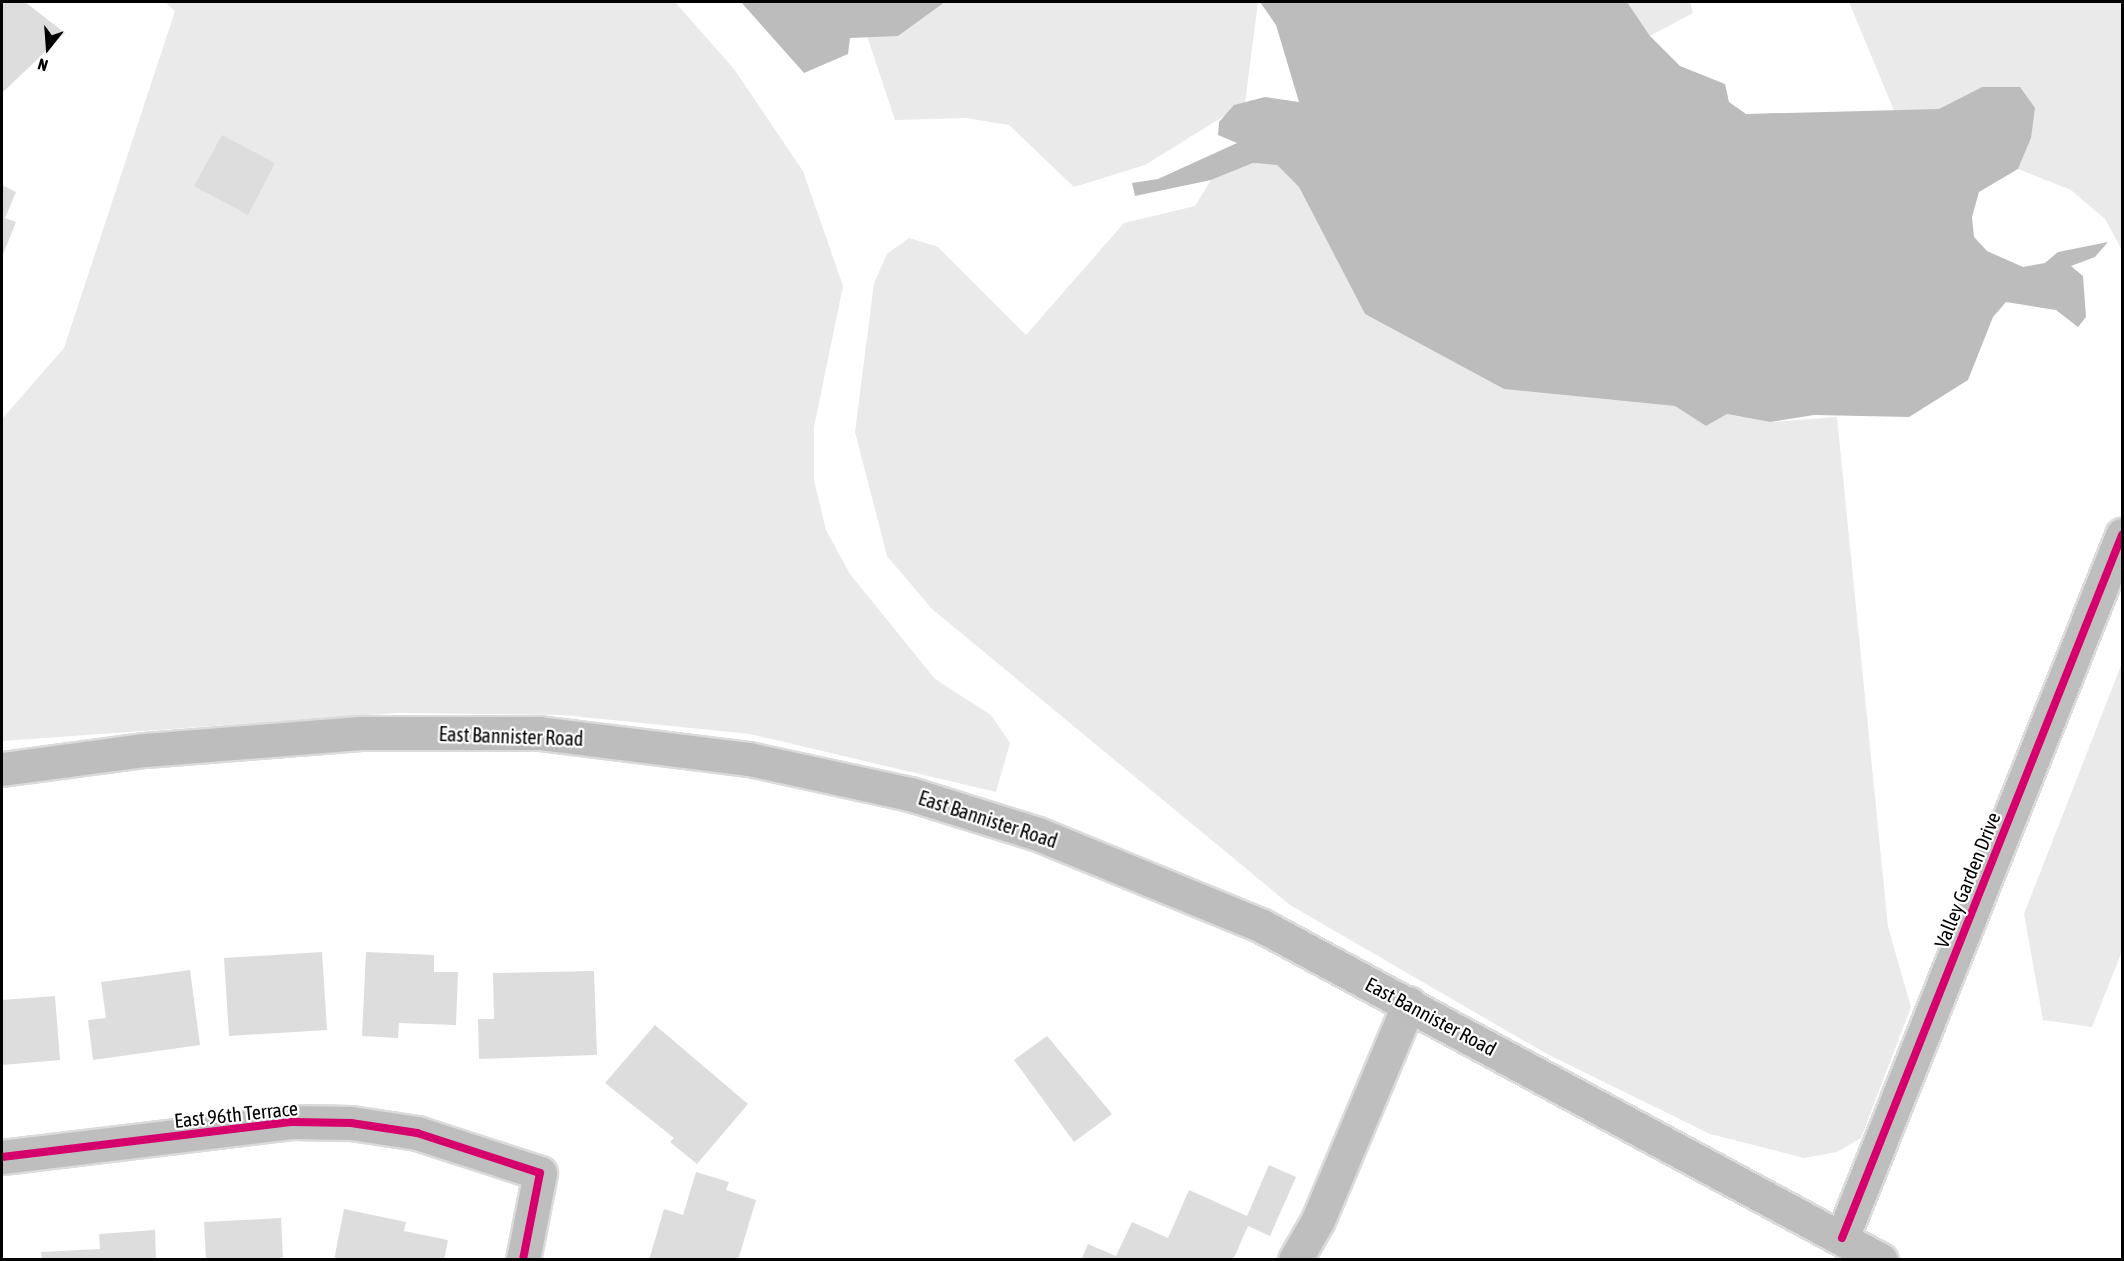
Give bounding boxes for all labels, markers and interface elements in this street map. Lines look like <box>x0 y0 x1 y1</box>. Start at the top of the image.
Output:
north arrow <box>18 18 78 78</box>
text: N <box>36 55 50 75</box>
street label: East Bannister Road <box>438 721 584 751</box>
street label: East Bannister Road <box>915 785 1061 853</box>
street label: Valley Garden Drive <box>1929 809 2005 951</box>
street label: East Bannister Road <box>1361 971 1501 1061</box>
street label: East 96th Terrace <box>173 1096 299 1132</box>

